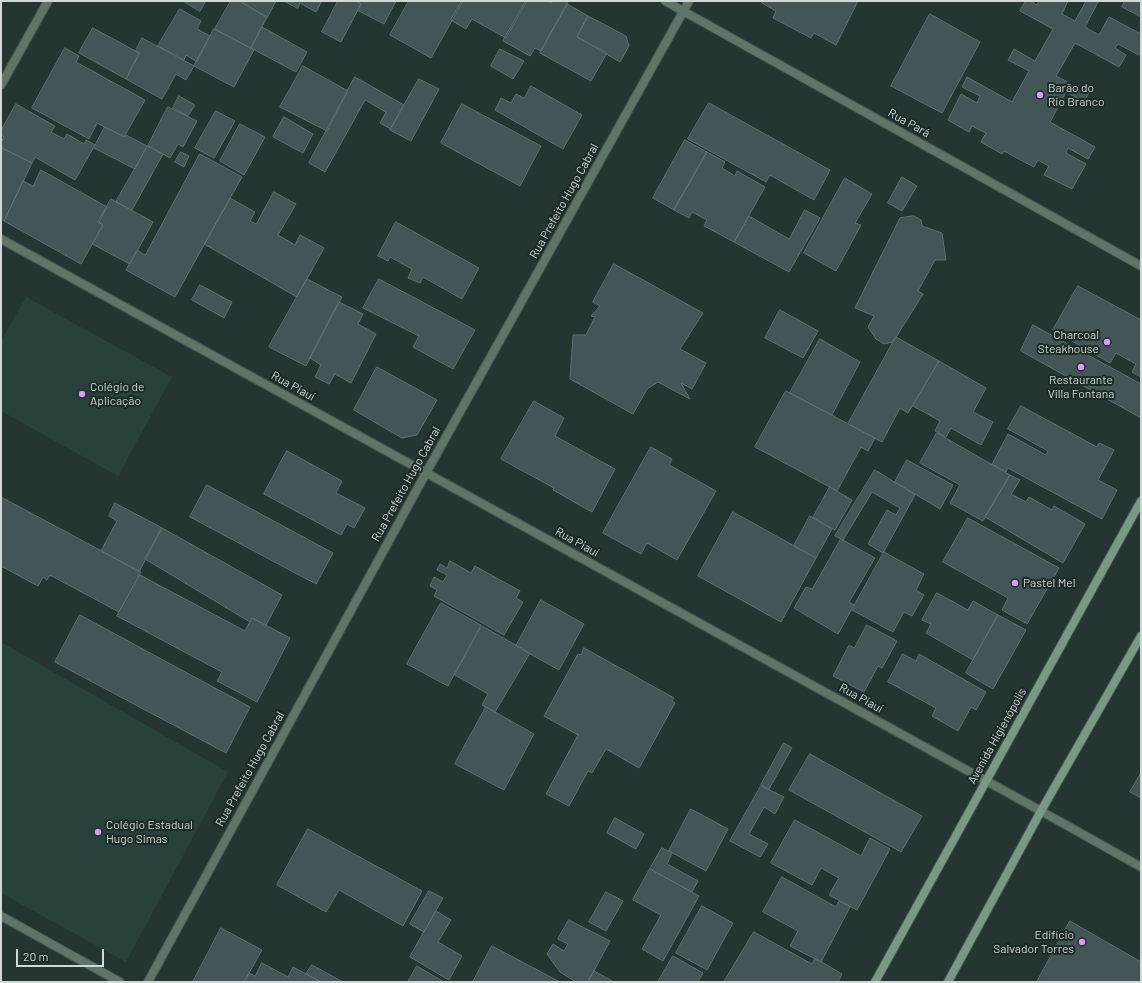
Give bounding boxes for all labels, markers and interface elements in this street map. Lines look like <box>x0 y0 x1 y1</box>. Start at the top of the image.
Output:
place label: Barão do Rio Branco <box>1048 81 1104 109</box>
marker: Barão do Rio Branco <box>1035 90 1045 100</box>
street label: Rua Pará <box>885 106 933 140</box>
street label: Rua Prefeito Hugo Cabral <box>526 141 602 261</box>
place label: Charcoal Steakhouse <box>1038 328 1099 356</box>
marker: Charcoal Steakhouse <box>1102 337 1112 347</box>
marker: Restaurante Villa Fontana <box>1076 362 1086 372</box>
street label: Rua Piauí <box>269 368 317 404</box>
place label: Restaurante Villa Fontana <box>1048 373 1114 401</box>
place label: Colégio de Aplicação <box>90 380 144 408</box>
marker: Colégio de Aplicação <box>77 389 87 399</box>
street label: Rua Prefeito Hugo Cabral <box>368 424 444 544</box>
street label: Rua Piauí <box>553 524 601 560</box>
place label: Pastel Mel <box>1023 576 1075 590</box>
marker: Pastel Mel <box>1010 578 1020 588</box>
street label: Rua Piauí <box>837 680 885 716</box>
street label: Avenida Higienópolis <box>965 685 1029 787</box>
street label: Rua Prefeito Hugo Cabral <box>212 709 288 829</box>
place label: Colégio Estadual Hugo Simas <box>106 818 193 846</box>
marker: Colégio Estadual Hugo Simas <box>93 827 103 837</box>
place label: Edifício Salvador Torres <box>993 928 1074 956</box>
marker: Edifício Salvador Torres <box>1077 937 1087 947</box>
scale bar <box>18 941 106 967</box>
text: 20 m <box>23 949 49 963</box>

